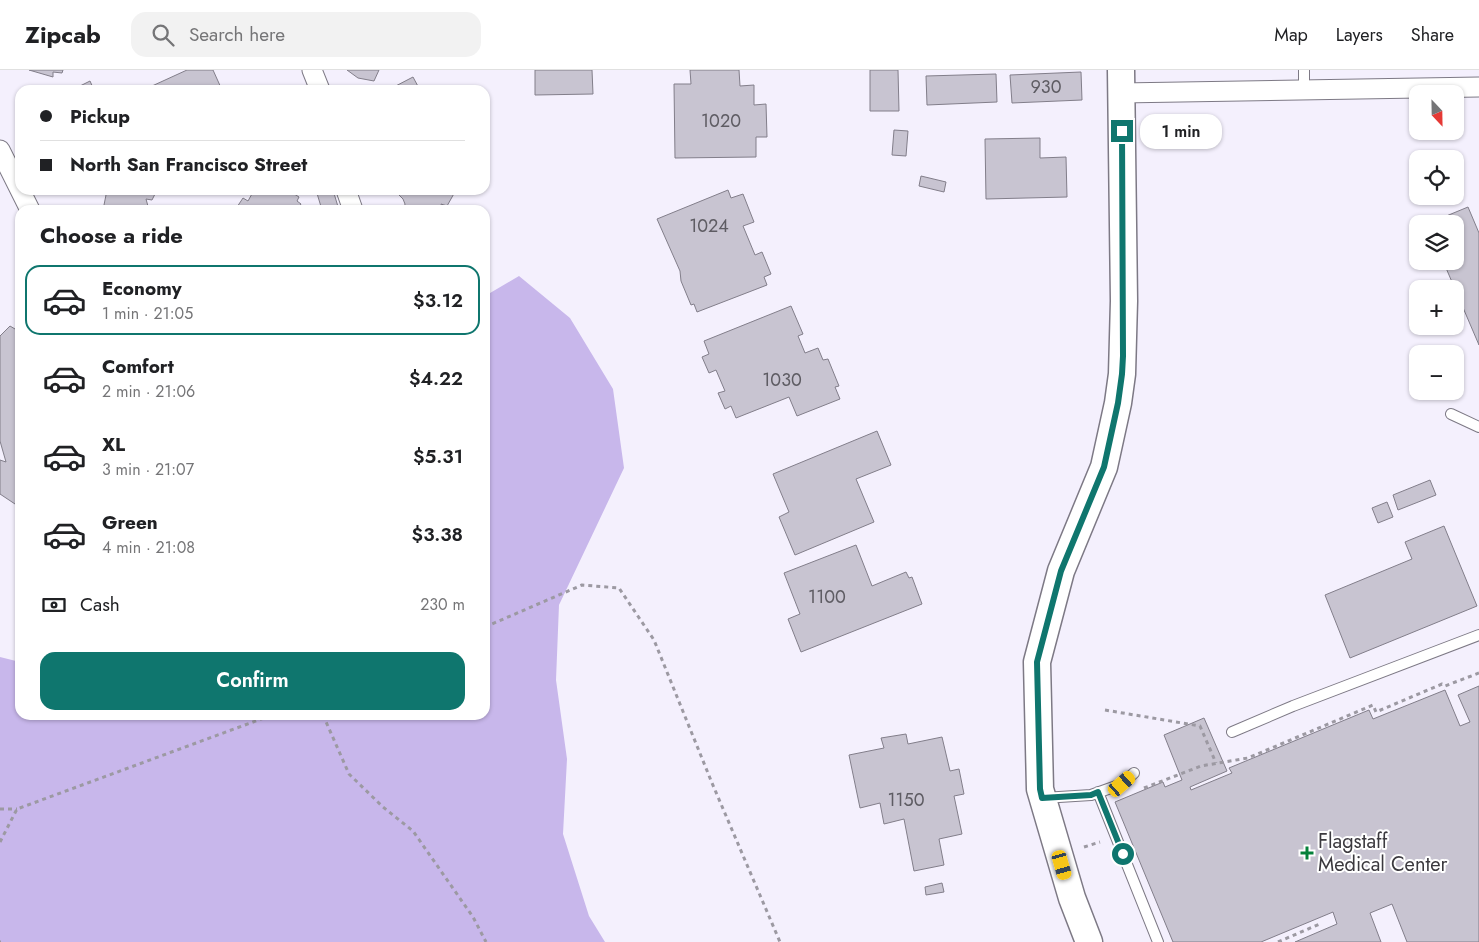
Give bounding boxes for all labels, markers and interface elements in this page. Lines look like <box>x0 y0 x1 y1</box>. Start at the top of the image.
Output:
search box <box>131 12 481 57</box>
text: Zipcab <box>25 17 101 52</box>
icon: search <box>149 21 177 49</box>
text: Search here <box>189 21 285 48</box>
text: Map <box>1274 22 1308 48</box>
text: Layers <box>1336 22 1383 48</box>
text: Share <box>1411 22 1454 48</box>
house number: 930 <box>1031 74 1062 100</box>
north arrow <box>1409 85 1464 140</box>
map controls <box>1409 85 1464 400</box>
text: Pickup <box>70 103 130 130</box>
house number: 1020 <box>701 108 741 134</box>
callout: 1 min <box>1140 114 1222 148</box>
route end <box>1111 120 1133 142</box>
text: 1 min <box>1162 120 1200 143</box>
button: locate <box>1409 150 1464 205</box>
text: North San Francisco Street <box>70 151 307 178</box>
house number: 1024 <box>689 213 729 239</box>
button: layers <box>1409 215 1464 270</box>
text: Choose a ride <box>40 219 183 251</box>
text: Economy <box>102 275 182 302</box>
icon: car <box>42 278 87 323</box>
button: + <box>1409 280 1464 335</box>
text: $3.12 <box>413 287 463 314</box>
text: 1 min · 21:05 <box>102 302 193 325</box>
button: − <box>1409 345 1464 400</box>
text: Comfort <box>102 353 174 380</box>
icon: car <box>42 356 87 401</box>
text: $4.22 <box>409 365 463 392</box>
house number: 1030 <box>762 367 802 393</box>
text: 2 min · 21:06 <box>102 380 195 403</box>
text: XL <box>102 431 125 458</box>
icon: car <box>42 434 87 479</box>
text: $5.31 <box>413 443 463 470</box>
text: 3 min · 21:07 <box>102 458 194 481</box>
text: Green <box>102 509 158 536</box>
icon: car <box>42 512 87 557</box>
text: $3.38 <box>412 521 463 548</box>
text: 4 min · 21:08 <box>102 536 195 559</box>
house number: 1100 <box>808 584 846 610</box>
icon: cash <box>40 591 68 619</box>
text: Cash <box>80 591 120 618</box>
text: 230 m <box>420 593 465 616</box>
button: Confirm <box>40 652 465 710</box>
car <box>1105 768 1138 800</box>
house number: 1150 <box>887 787 925 813</box>
place label: Flagstaff Medical Center <box>1318 827 1447 879</box>
route start <box>1112 843 1134 865</box>
marker: Flagstaff Medical Center <box>1300 846 1314 860</box>
car <box>1050 849 1073 881</box>

